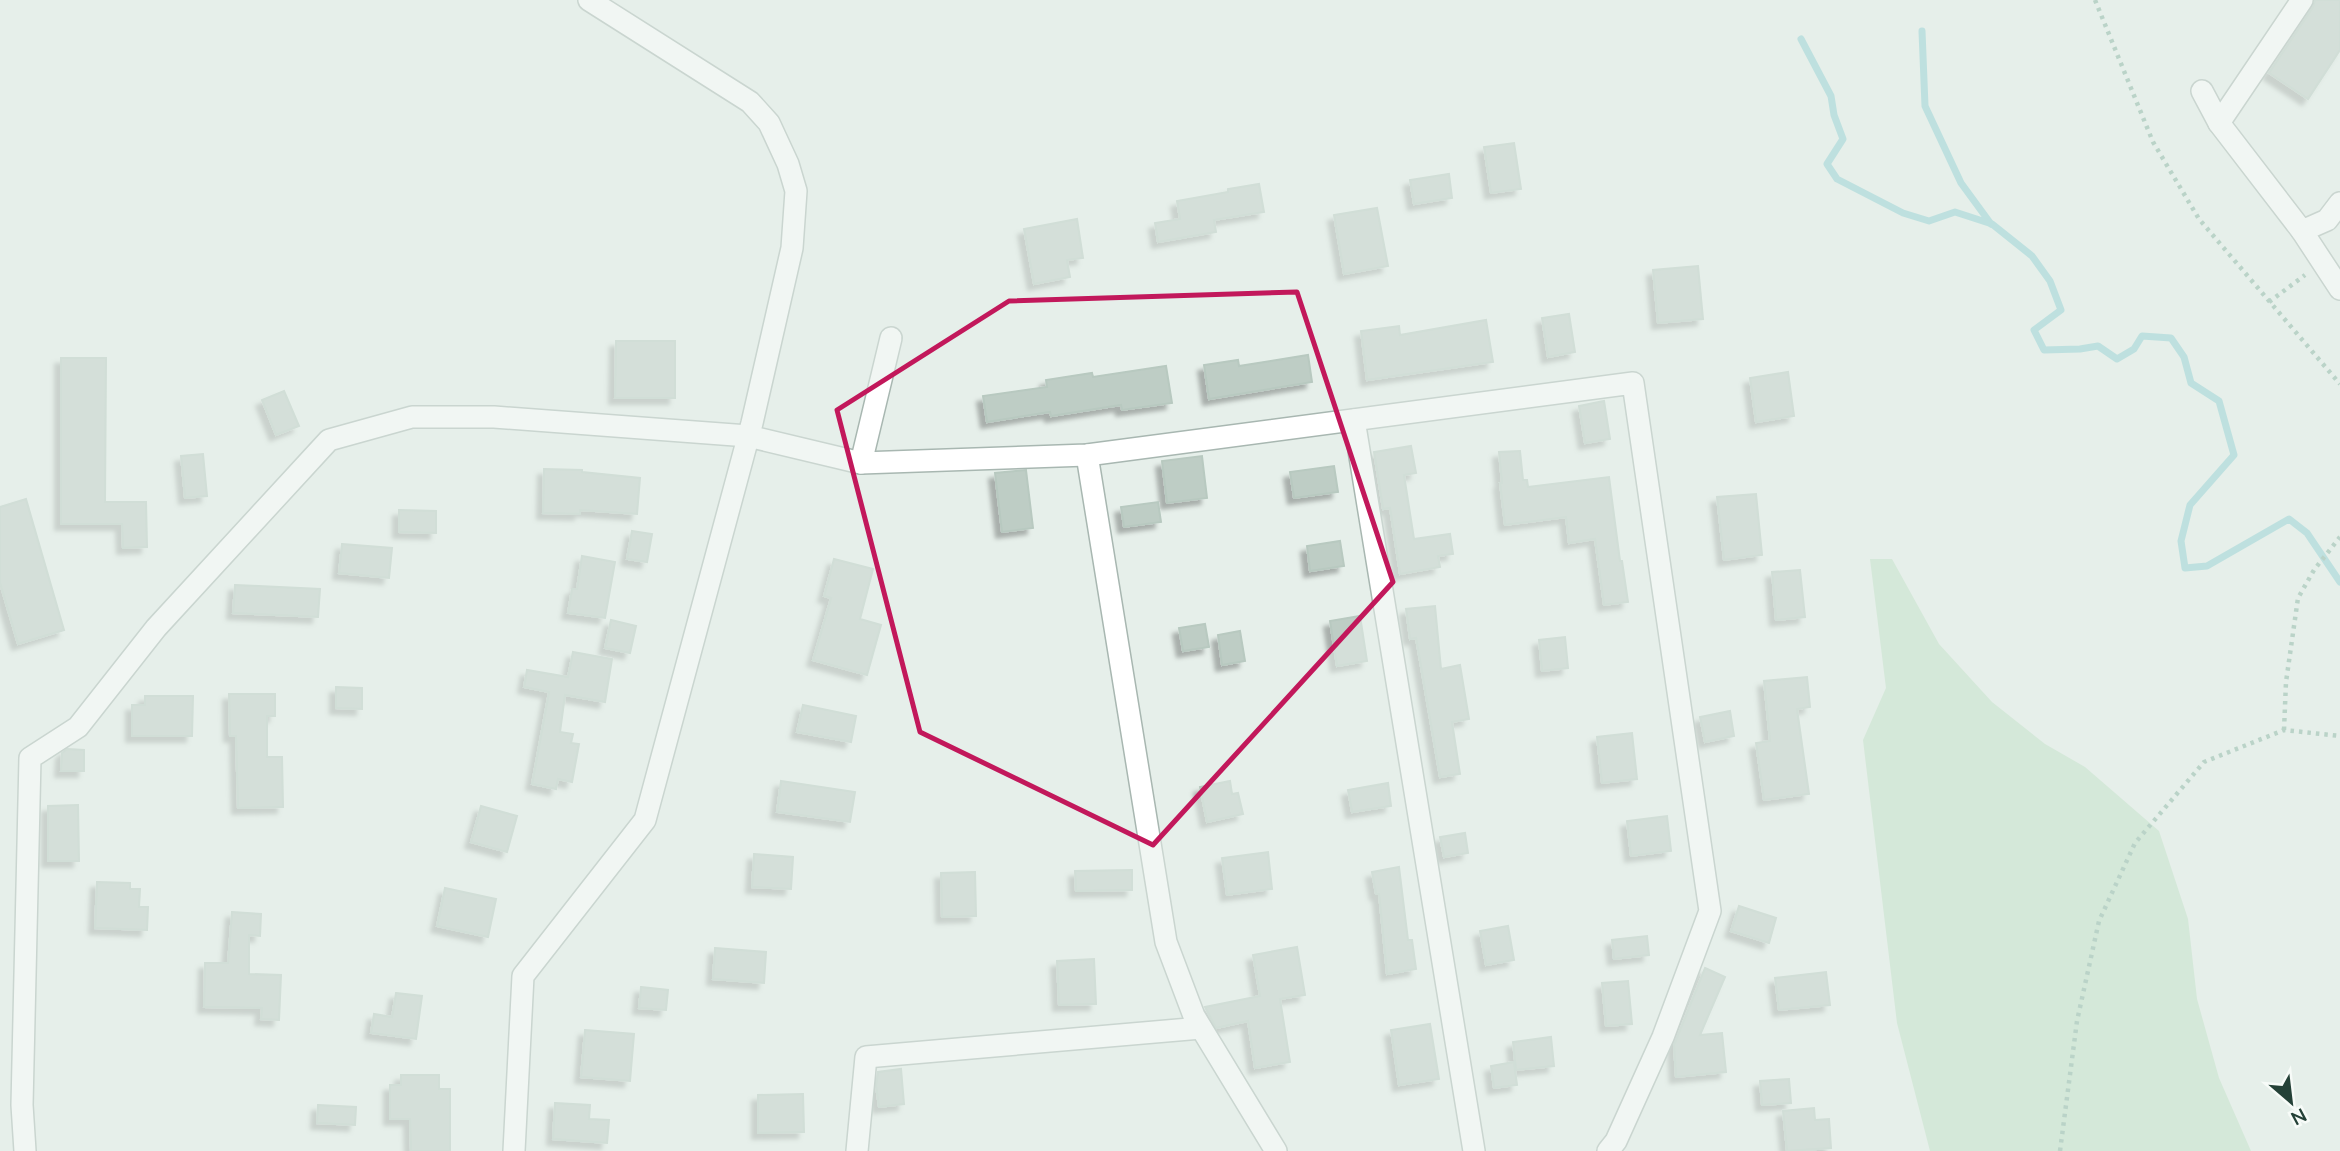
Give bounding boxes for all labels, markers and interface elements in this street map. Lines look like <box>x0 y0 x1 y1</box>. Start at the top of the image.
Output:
north arrow <box>2256 1067 2326 1137</box>
text: N <box>2287 1103 2311 1131</box>

